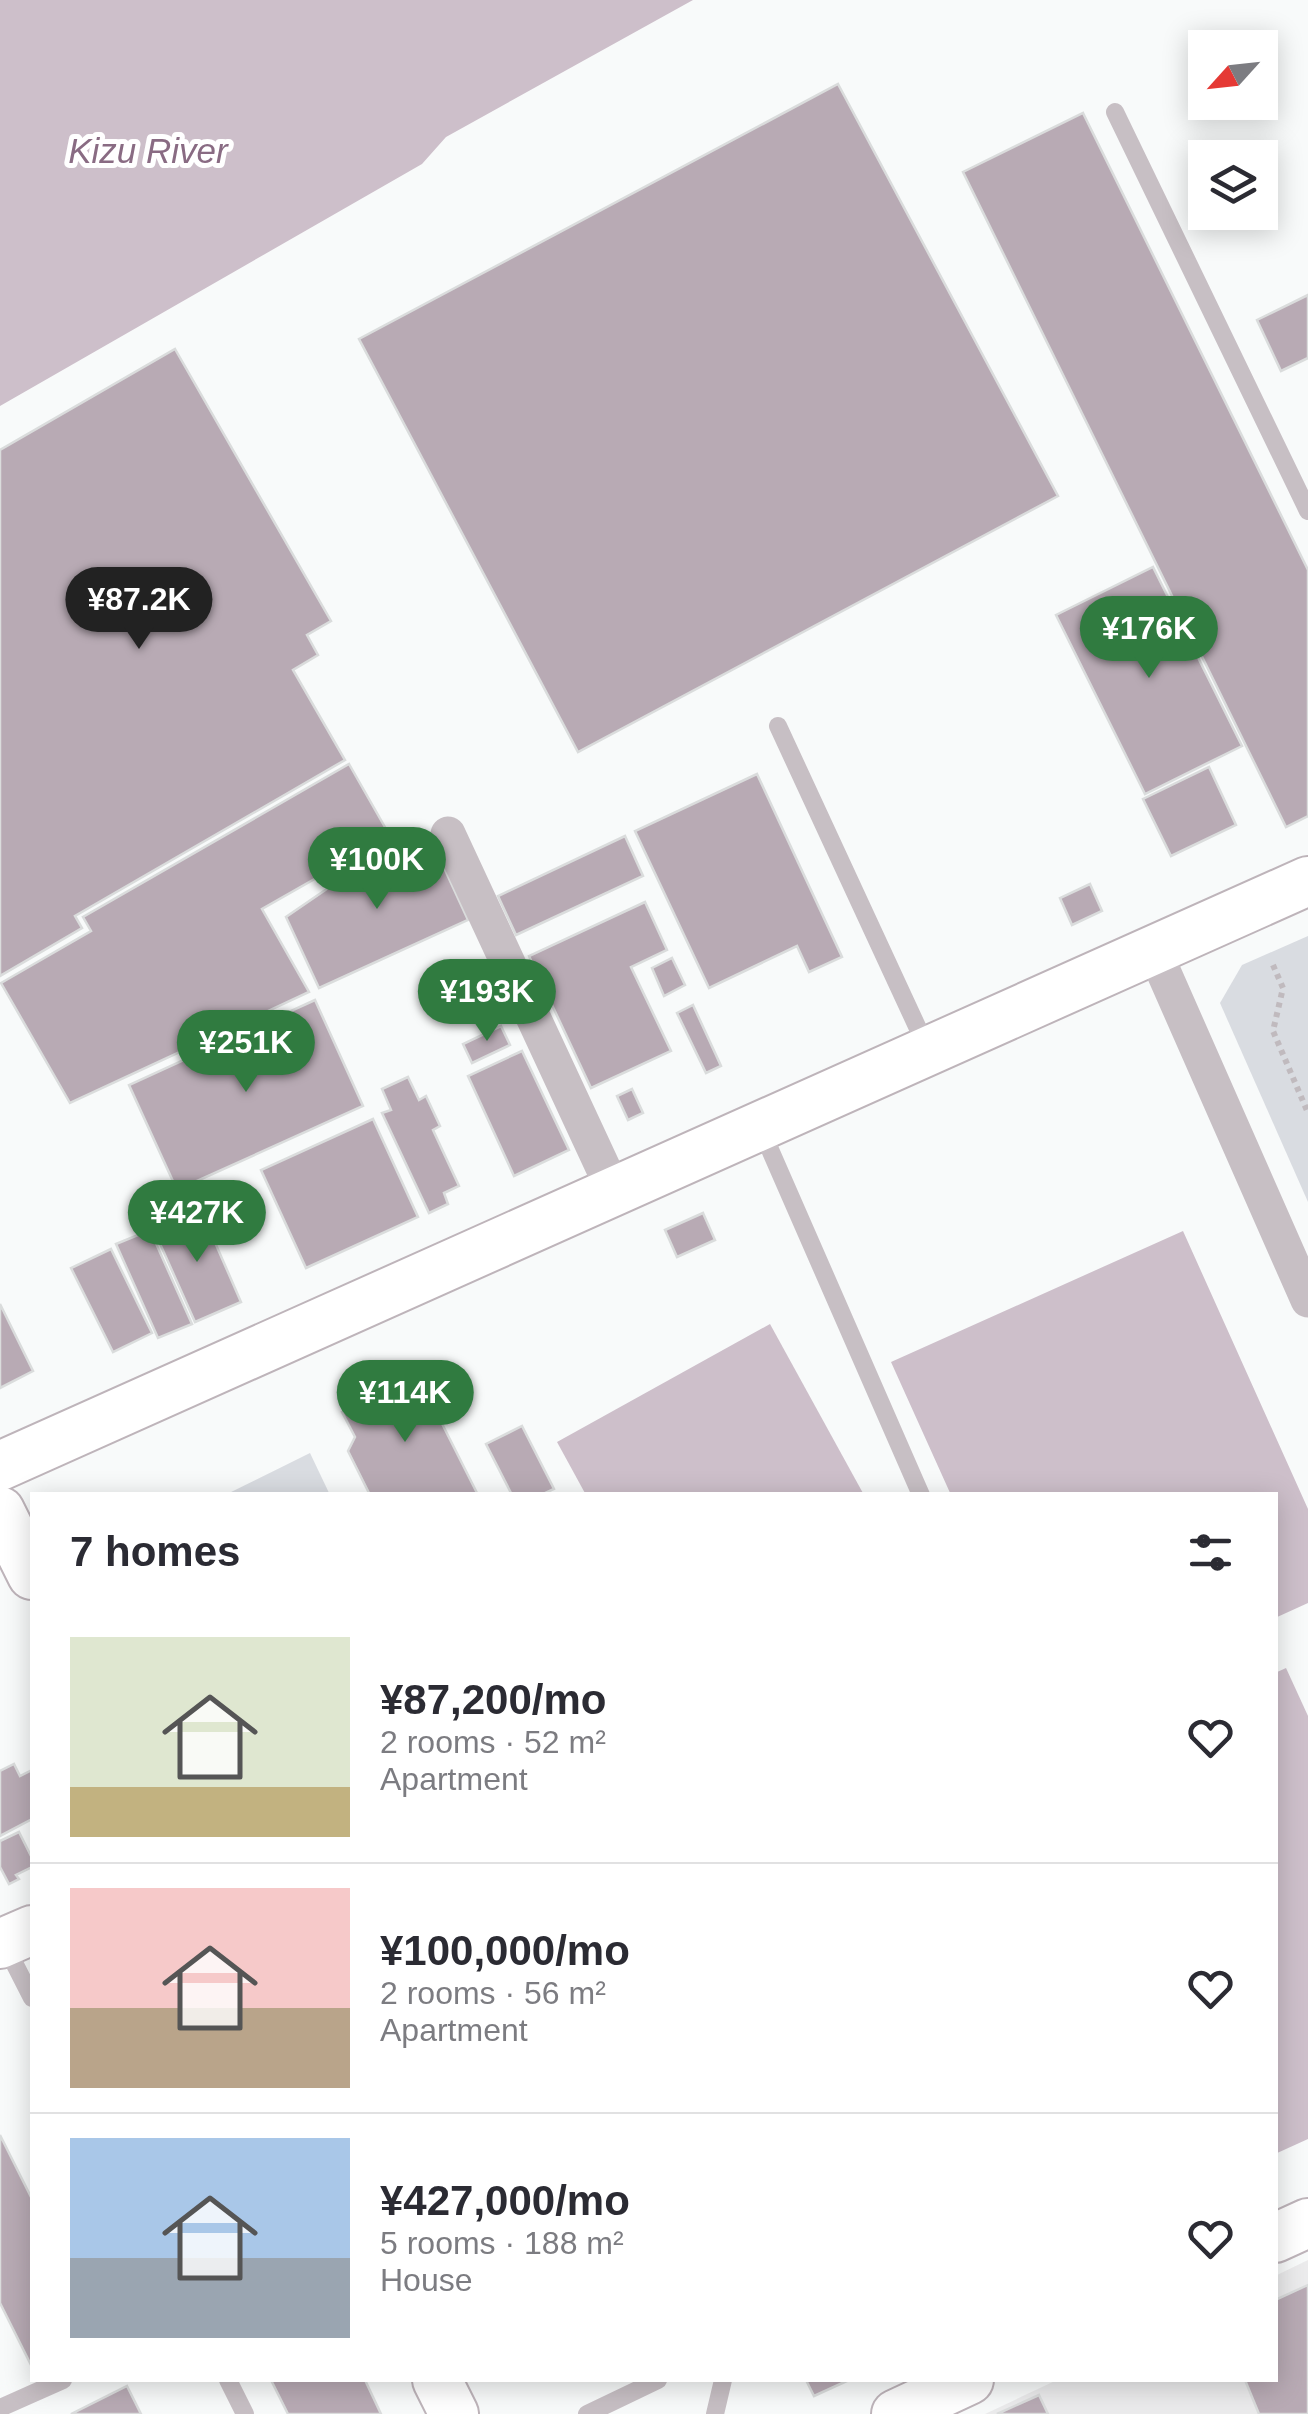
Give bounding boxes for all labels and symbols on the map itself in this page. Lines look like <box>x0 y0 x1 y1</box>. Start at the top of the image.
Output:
north arrow <box>1188 30 1278 120</box>
water label: Kizu River <box>68 131 229 170</box>
pin: ¥87.2K <box>58 567 220 652</box>
pin: ¥176K <box>1079 596 1219 681</box>
pin: ¥100K <box>307 827 447 912</box>
pin: ¥193K <box>417 959 557 1044</box>
pin: ¥251K <box>176 1010 316 1095</box>
pin: ¥427K <box>127 1180 267 1265</box>
pin: ¥114K <box>335 1360 475 1445</box>

